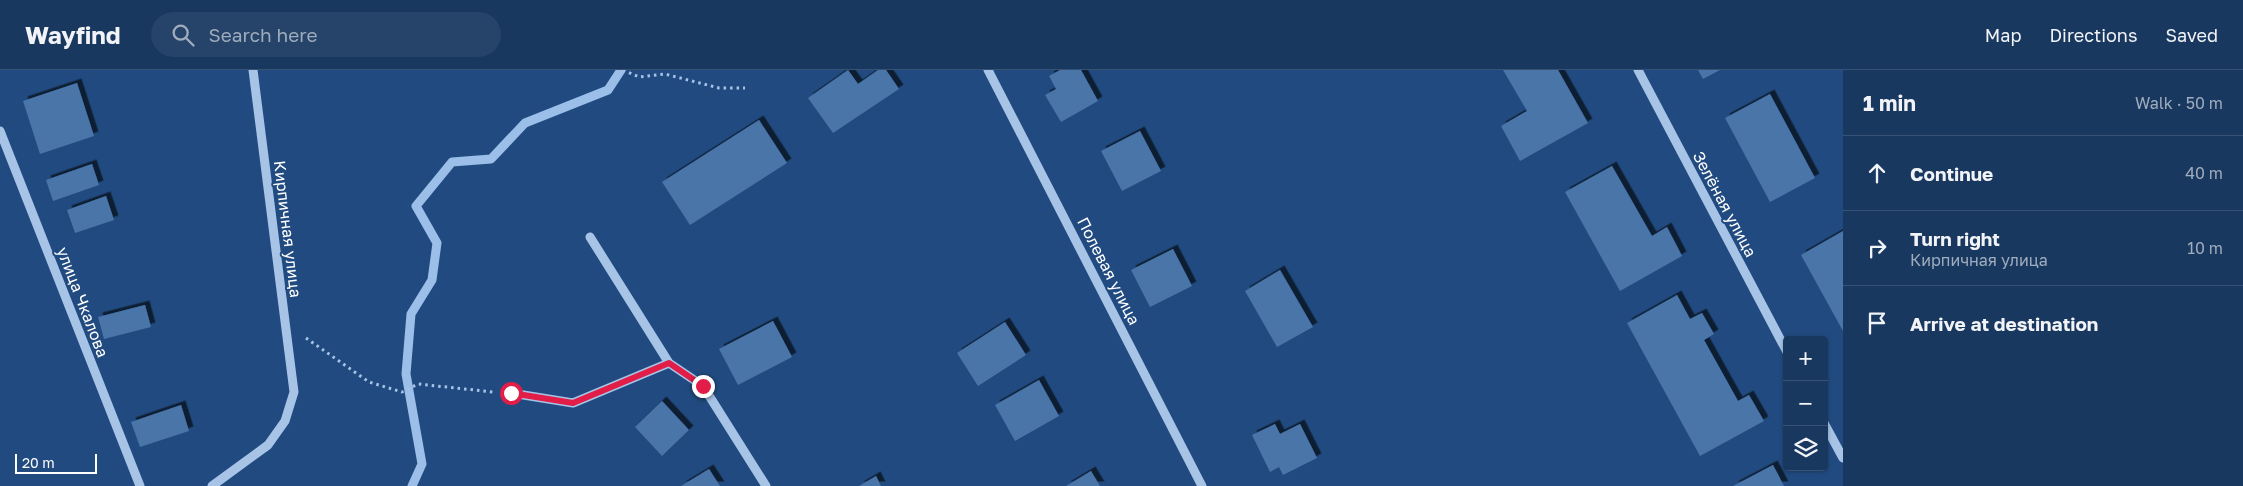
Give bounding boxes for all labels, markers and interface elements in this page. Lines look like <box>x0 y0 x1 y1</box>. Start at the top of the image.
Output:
search box <box>151 12 501 57</box>
text: Wayfind <box>25 20 121 49</box>
icon: search <box>169 21 197 49</box>
text: Search here <box>209 23 317 46</box>
text: Map <box>1985 24 2021 46</box>
text: Directions <box>2049 24 2137 46</box>
text: Saved <box>2165 24 2218 46</box>
text: 1 min <box>1863 90 1916 116</box>
text: Walk · 50 m <box>2135 93 2223 113</box>
street label: Зелёная улица <box>1689 148 1761 260</box>
street label: Кирпичная улица <box>270 159 306 299</box>
icon: ahead <box>1863 159 1891 187</box>
text: Continue <box>1910 162 1993 185</box>
text: 40 m <box>2185 163 2223 183</box>
street label: Полевая улица <box>1073 214 1145 328</box>
text: Turn right <box>1910 227 2000 250</box>
icon: right <box>1863 234 1891 262</box>
text: 10 m <box>2187 238 2223 258</box>
street label: улица Чкалова <box>53 244 113 360</box>
text: Кирпичная улица <box>1910 250 2048 270</box>
icon: arrive <box>1863 309 1891 337</box>
text: Arrive at destination <box>1910 312 2098 335</box>
map controls <box>1783 336 1828 471</box>
button: + <box>1783 336 1828 381</box>
route end <box>692 375 715 398</box>
button: − <box>1783 381 1828 426</box>
route start <box>500 382 523 405</box>
button: layers <box>1783 426 1828 471</box>
scale bar <box>15 451 98 474</box>
text: 20 m <box>22 454 55 471</box>

